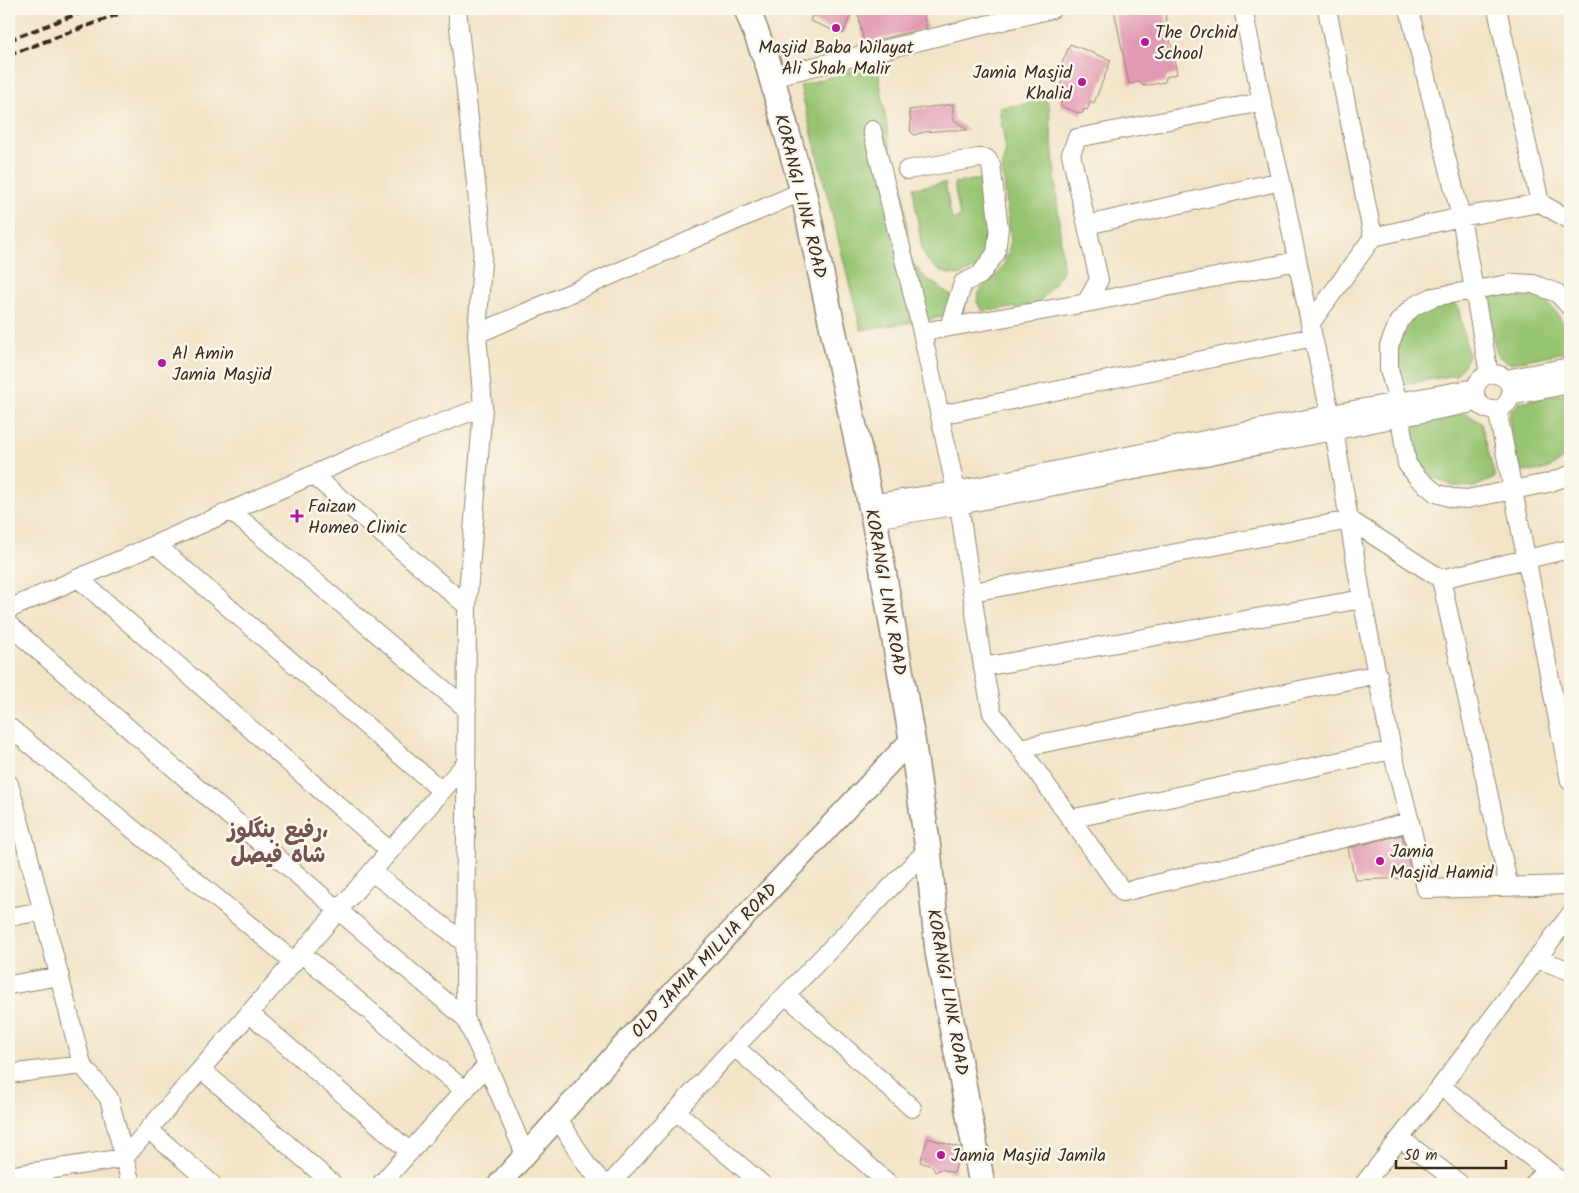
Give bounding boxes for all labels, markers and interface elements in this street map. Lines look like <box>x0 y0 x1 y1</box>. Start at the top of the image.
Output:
place label: The Orchid School <box>1155 19 1239 69</box>
marker: Masjid Baba Wilayat Ali Shah Malir <box>830 22 842 34</box>
place label: Masjid Baba Wilayat Ali Shah Malir <box>758 34 915 84</box>
marker: The Orchid School <box>1139 36 1151 48</box>
place label: Jamia Masjid Khalid <box>973 59 1073 109</box>
marker: Jamia Masjid Khalid <box>1076 76 1088 88</box>
street label: KORANGI LINK ROAD <box>765 111 834 282</box>
place label: Al Amin Jamia Masjid <box>172 340 272 390</box>
marker: Al Amin Jamia Masjid <box>156 357 168 369</box>
place label: Faizan Homeo Clinic <box>308 493 407 543</box>
street label: KORANGI LINK ROAD <box>856 507 914 678</box>
marker: Faizan Homeo Clinic <box>290 509 304 523</box>
district label: رفیع بنگلوز، شاہ فیصل <box>226 814 328 874</box>
place label: Jamia Masjid Hamid <box>1390 838 1494 888</box>
marker: Jamia Masjid Hamid <box>1374 855 1386 867</box>
street label: OLD JAMIA MILLIA ROAD <box>625 876 786 1046</box>
street label: KORANGI LINK ROAD <box>918 907 976 1078</box>
scale bar <box>1396 1138 1506 1170</box>
place label: Jamia Masjid Jamila <box>951 1142 1106 1171</box>
text: 50 m <box>1404 1144 1438 1168</box>
marker: Jamia Masjid Jamila <box>935 1149 947 1161</box>

